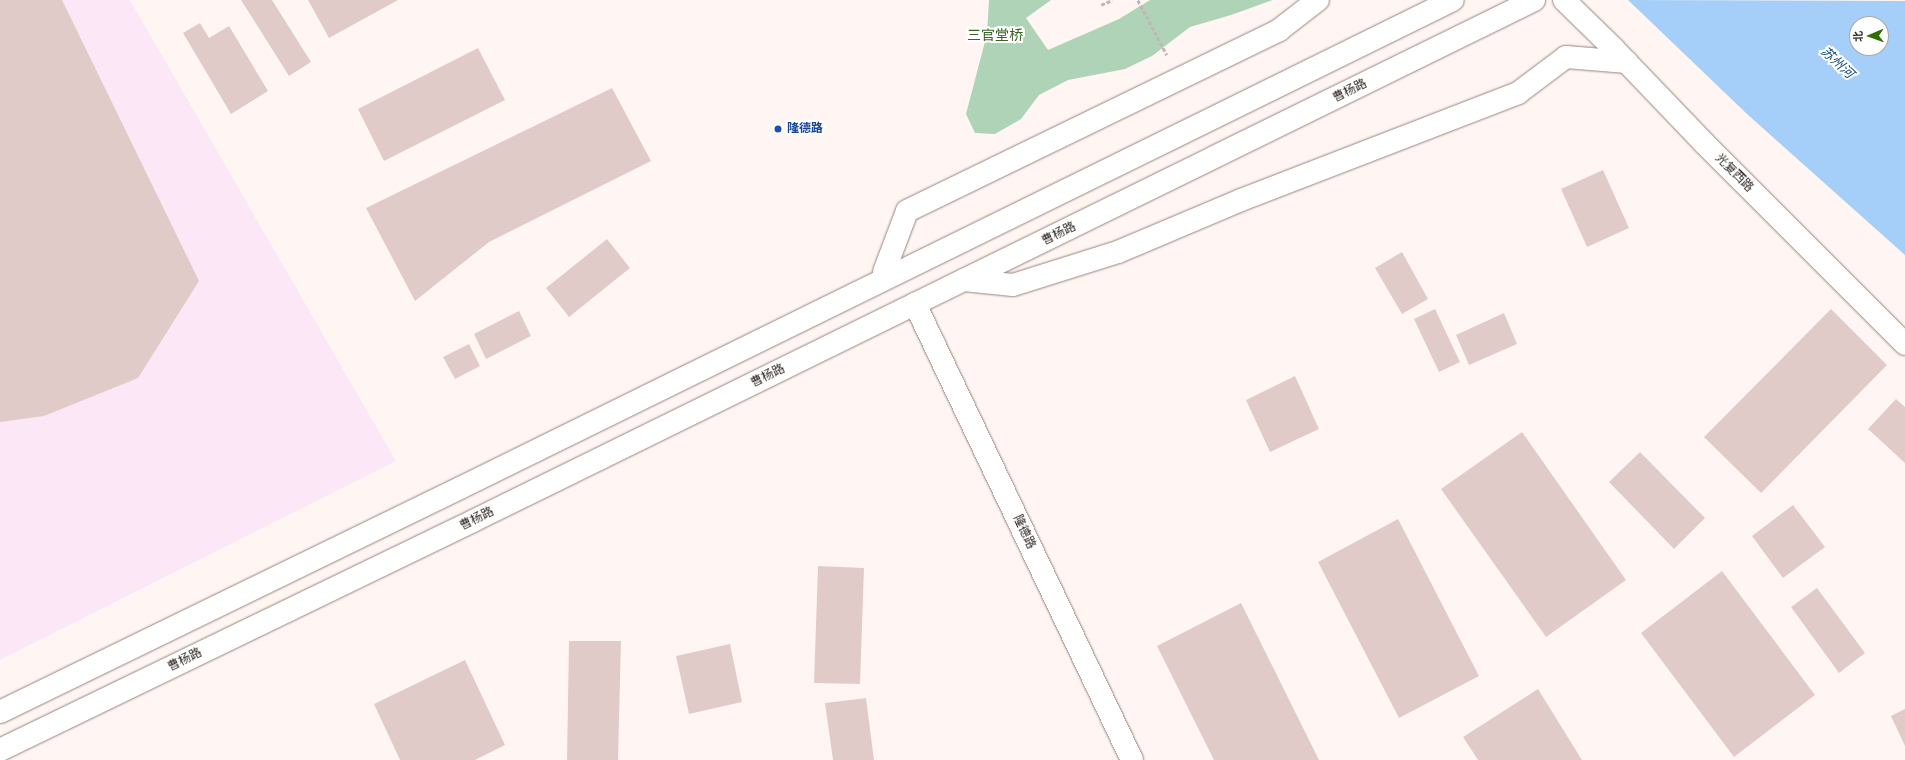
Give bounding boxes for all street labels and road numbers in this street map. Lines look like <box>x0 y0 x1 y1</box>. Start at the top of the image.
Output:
street label: 曹杨路 <box>1331 77 1369 105</box>
street label: 光复西路 <box>1712 151 1756 195</box>
street label: 曹杨路 <box>1040 220 1078 248</box>
street label: 曹杨路 <box>749 362 787 390</box>
street label: 曹杨路 <box>458 505 496 533</box>
street label: 隆德路 <box>1010 513 1038 551</box>
street label: 曹杨路 <box>166 646 204 674</box>

